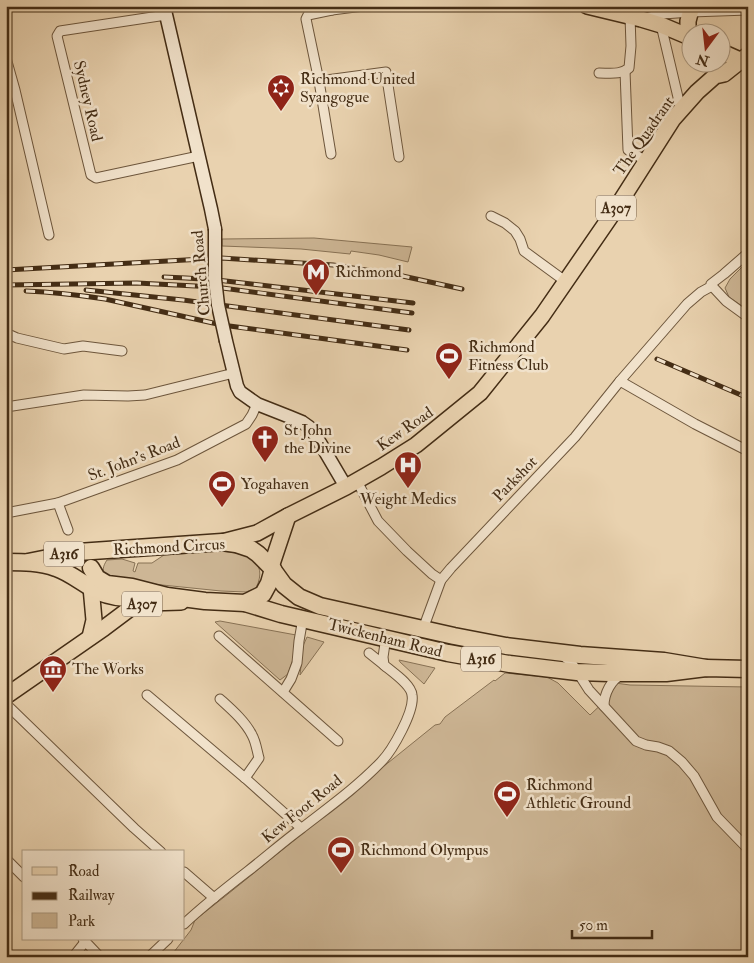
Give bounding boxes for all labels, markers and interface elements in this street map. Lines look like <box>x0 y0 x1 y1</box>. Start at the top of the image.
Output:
north arrow <box>682 22 732 72</box>
text: N <box>694 50 712 70</box>
street label: Sydney Road <box>69 59 107 143</box>
place label: Richmond United Syangogue <box>300 69 415 107</box>
synagogue icon: Richmond United Syangogue <box>266 73 296 112</box>
street label: The Quadrant <box>609 92 679 180</box>
road number: A307 <box>596 196 636 220</box>
street label: Church Road <box>187 229 215 317</box>
metro station icon: Richmond <box>301 257 331 296</box>
place label: Richmond <box>335 262 402 282</box>
place label: Richmond Fitness Club <box>468 337 549 375</box>
sports icon: Richmond Fitness Club <box>434 341 464 380</box>
street label: Kew Road <box>373 402 437 456</box>
place label: St John the Divine <box>284 420 351 458</box>
church icon: St John the Divine <box>250 424 280 463</box>
street label: St. John's Road <box>85 432 183 487</box>
hospital icon: Weight Medics <box>393 450 423 489</box>
street label: Parkshot <box>488 452 542 506</box>
sports icon: Yogahaven <box>207 469 237 508</box>
place label: Yogahaven <box>241 474 309 494</box>
place label: Weight Medics <box>359 489 456 509</box>
street label: Richmond Circus <box>113 534 225 560</box>
road number: A316 <box>44 542 84 566</box>
road number: A307 <box>122 592 162 616</box>
street label: Twickenham Road <box>326 614 444 662</box>
road number: A316 <box>461 646 501 672</box>
museum icon: The Works <box>38 654 68 693</box>
place label: The Works <box>72 659 144 679</box>
street label: Kew Foot Road <box>258 770 346 848</box>
place label: Richmond Athletic Ground <box>525 775 631 813</box>
sports icon: Richmond Athletic Ground <box>492 779 522 818</box>
sports icon: Richmond Olympus <box>326 835 356 874</box>
place label: Richmond Olympus <box>360 840 488 861</box>
legend <box>22 850 185 940</box>
text: Road <box>68 862 100 881</box>
text: Railway <box>68 886 115 905</box>
scale bar <box>572 908 652 940</box>
text: Park <box>68 912 95 931</box>
text: 50 m <box>579 916 608 935</box>

